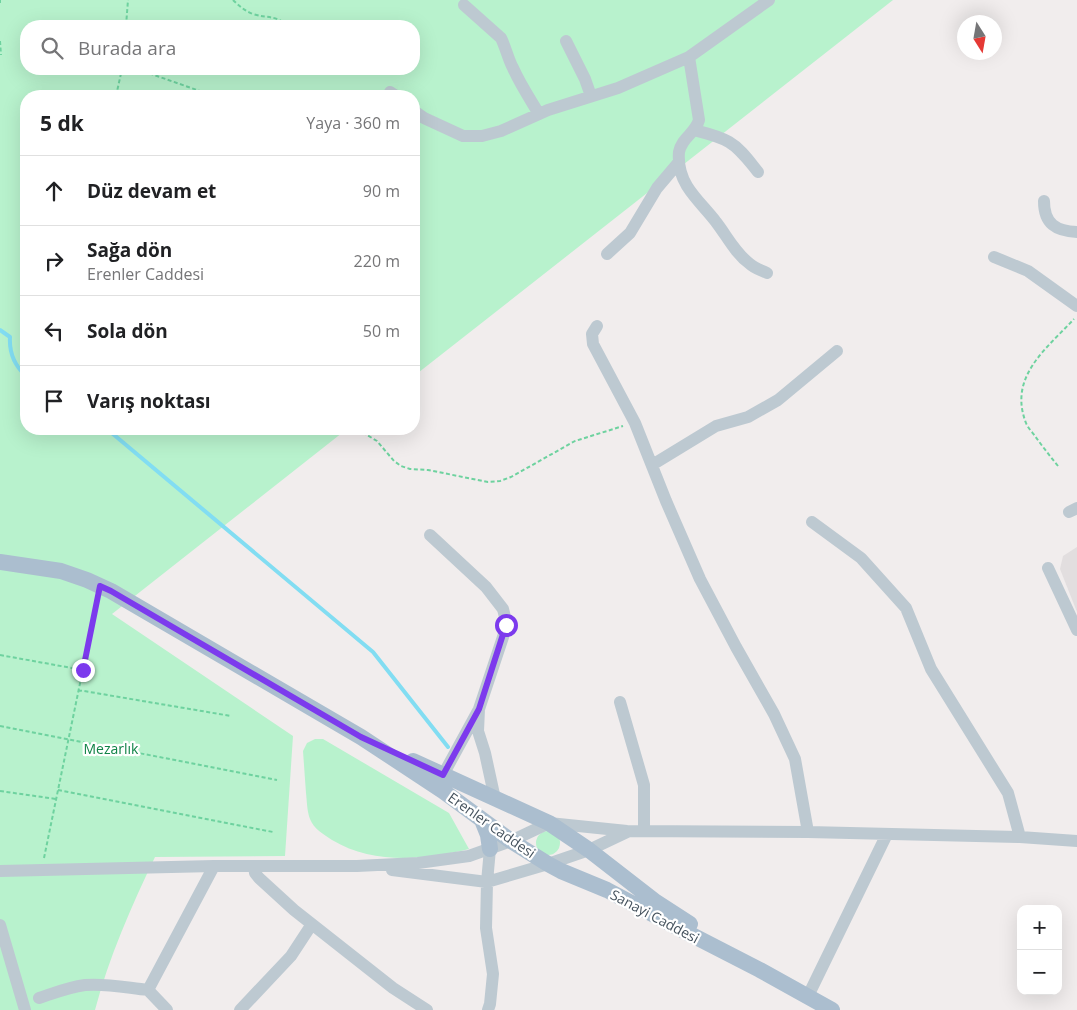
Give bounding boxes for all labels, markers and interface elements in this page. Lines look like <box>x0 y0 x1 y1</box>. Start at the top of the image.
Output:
north arrow <box>957 15 1002 60</box>
search box <box>20 20 420 75</box>
icon: search <box>38 34 66 62</box>
text: Burada ara <box>78 35 176 61</box>
text: 5 dk <box>40 109 84 137</box>
text: Yaya · 360 m <box>306 112 400 134</box>
icon: ahead <box>40 177 68 205</box>
text: Düz devam et <box>87 178 216 204</box>
text: 90 m <box>363 180 400 202</box>
text: Sağa dön <box>87 237 172 263</box>
icon: right <box>40 247 68 275</box>
text: 220 m <box>354 250 400 272</box>
text: Erenler Caddesi <box>87 263 204 285</box>
icon: left <box>40 317 68 345</box>
text: Sola dön <box>87 318 168 344</box>
text: 50 m <box>363 320 400 342</box>
icon: arrive <box>40 387 68 415</box>
text: Varış noktası <box>87 388 211 414</box>
route start <box>495 614 518 637</box>
route end <box>72 659 95 682</box>
park label: Mezarlık <box>84 739 139 758</box>
street label: Erenler Caddesi <box>445 788 539 862</box>
street label: Sanayi Caddesi <box>607 885 703 947</box>
map controls <box>1017 905 1062 995</box>
button: + <box>1017 905 1062 950</box>
button: − <box>1017 950 1062 995</box>

